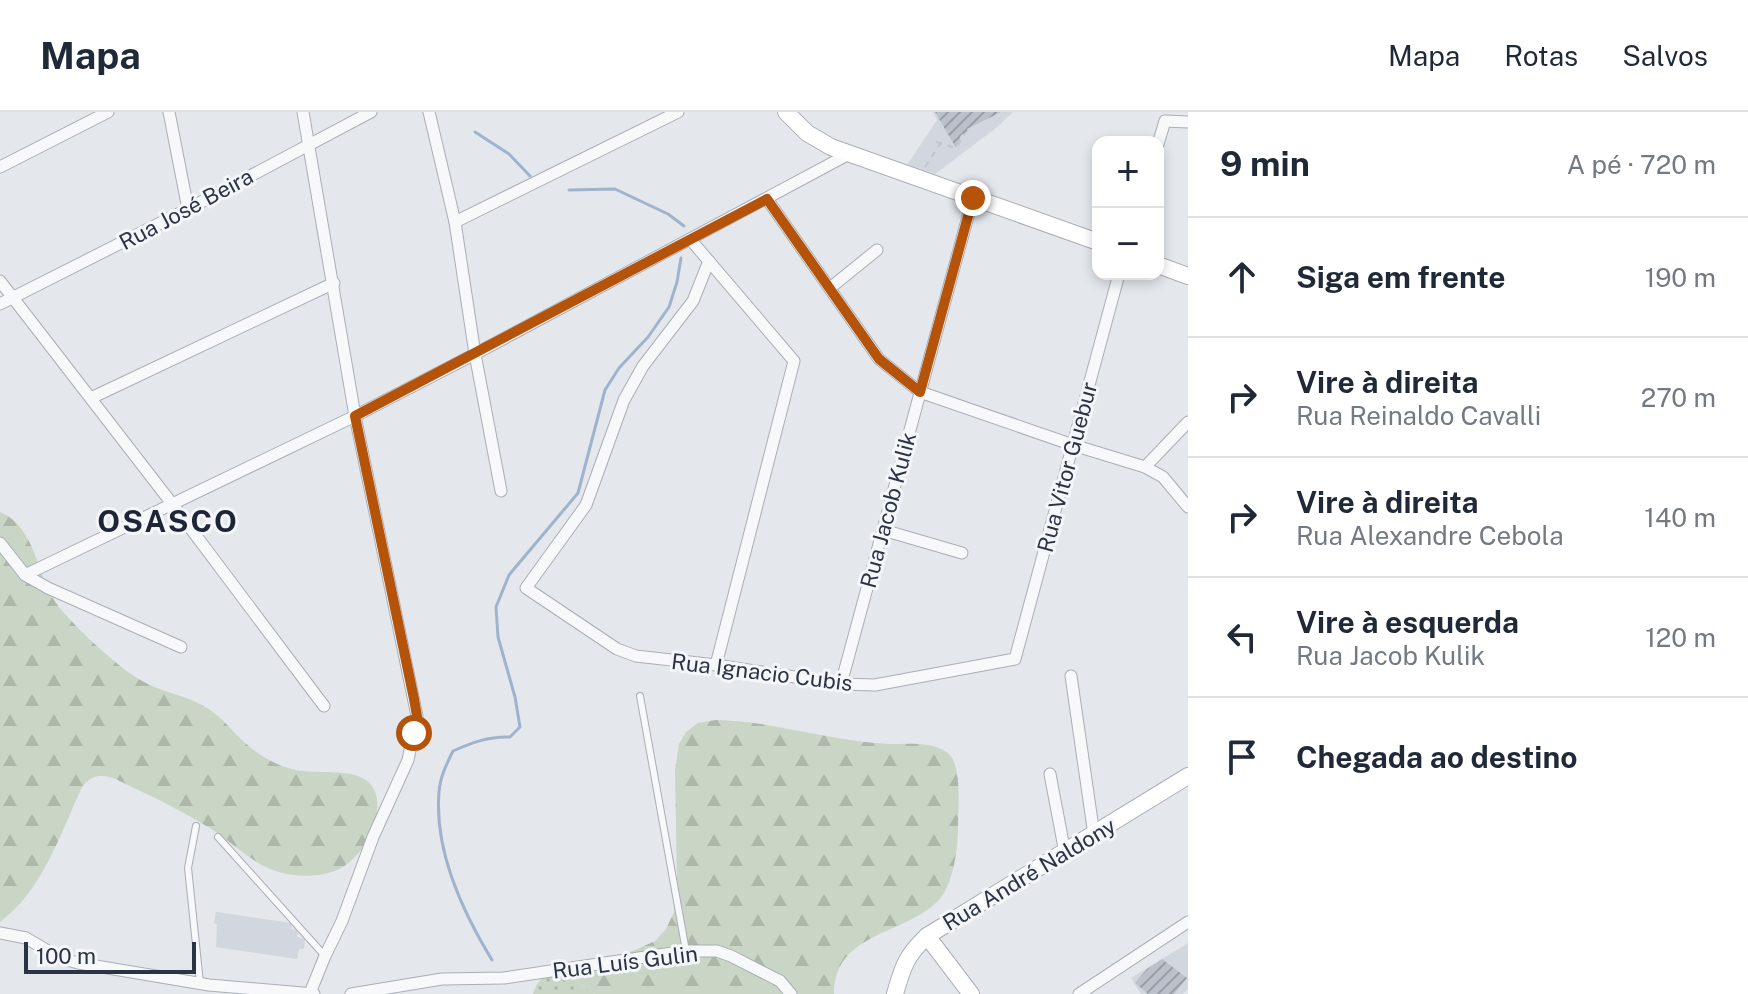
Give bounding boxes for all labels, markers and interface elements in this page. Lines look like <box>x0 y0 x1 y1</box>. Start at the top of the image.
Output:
text: Mapa <box>40 33 141 78</box>
text: Mapa <box>1388 39 1460 72</box>
text: Rotas <box>1504 39 1578 72</box>
text: Salvos <box>1622 39 1708 72</box>
map controls <box>1092 136 1164 280</box>
button: + <box>1092 136 1164 208</box>
text: 9 min <box>1220 144 1310 184</box>
text: A pé · 720 m <box>1567 149 1716 180</box>
street label: Rua José Beira <box>115 163 257 255</box>
route end <box>955 180 991 216</box>
button: − <box>1092 208 1164 280</box>
icon: ahead <box>1220 255 1264 299</box>
text: Siga em frente <box>1296 259 1506 295</box>
text: 190 m <box>1645 262 1716 293</box>
text: Vire à direita <box>1296 364 1479 400</box>
icon: right <box>1220 375 1264 419</box>
street label: Rua Vitor Guebur <box>1032 379 1102 555</box>
text: 270 m <box>1641 382 1716 413</box>
text: Rua Reinaldo Cavalli <box>1296 400 1541 431</box>
street label: Rua Jacob Kulik <box>855 429 921 591</box>
text: Vire à direita <box>1296 484 1479 520</box>
icon: right <box>1220 495 1264 539</box>
text: 140 m <box>1644 502 1716 533</box>
district label: OSASCO <box>97 503 239 539</box>
text: Rua Alexandre Cebola <box>1296 520 1564 551</box>
text: Vire à esquerda <box>1296 604 1519 640</box>
icon: left <box>1220 615 1264 659</box>
text: 120 m <box>1645 622 1716 653</box>
text: Rua Jacob Kulik <box>1296 640 1485 671</box>
street label: Rua Ignacio Cubis <box>670 648 854 696</box>
route start <box>396 715 432 751</box>
icon: arrive <box>1220 735 1264 779</box>
text: Chegada ao destino <box>1296 739 1577 775</box>
street label: Rua André Naldony <box>938 812 1120 936</box>
scale bar <box>24 938 196 974</box>
street label: Rua Luís Gulin <box>551 940 699 984</box>
text: 100 m <box>36 943 96 969</box>

